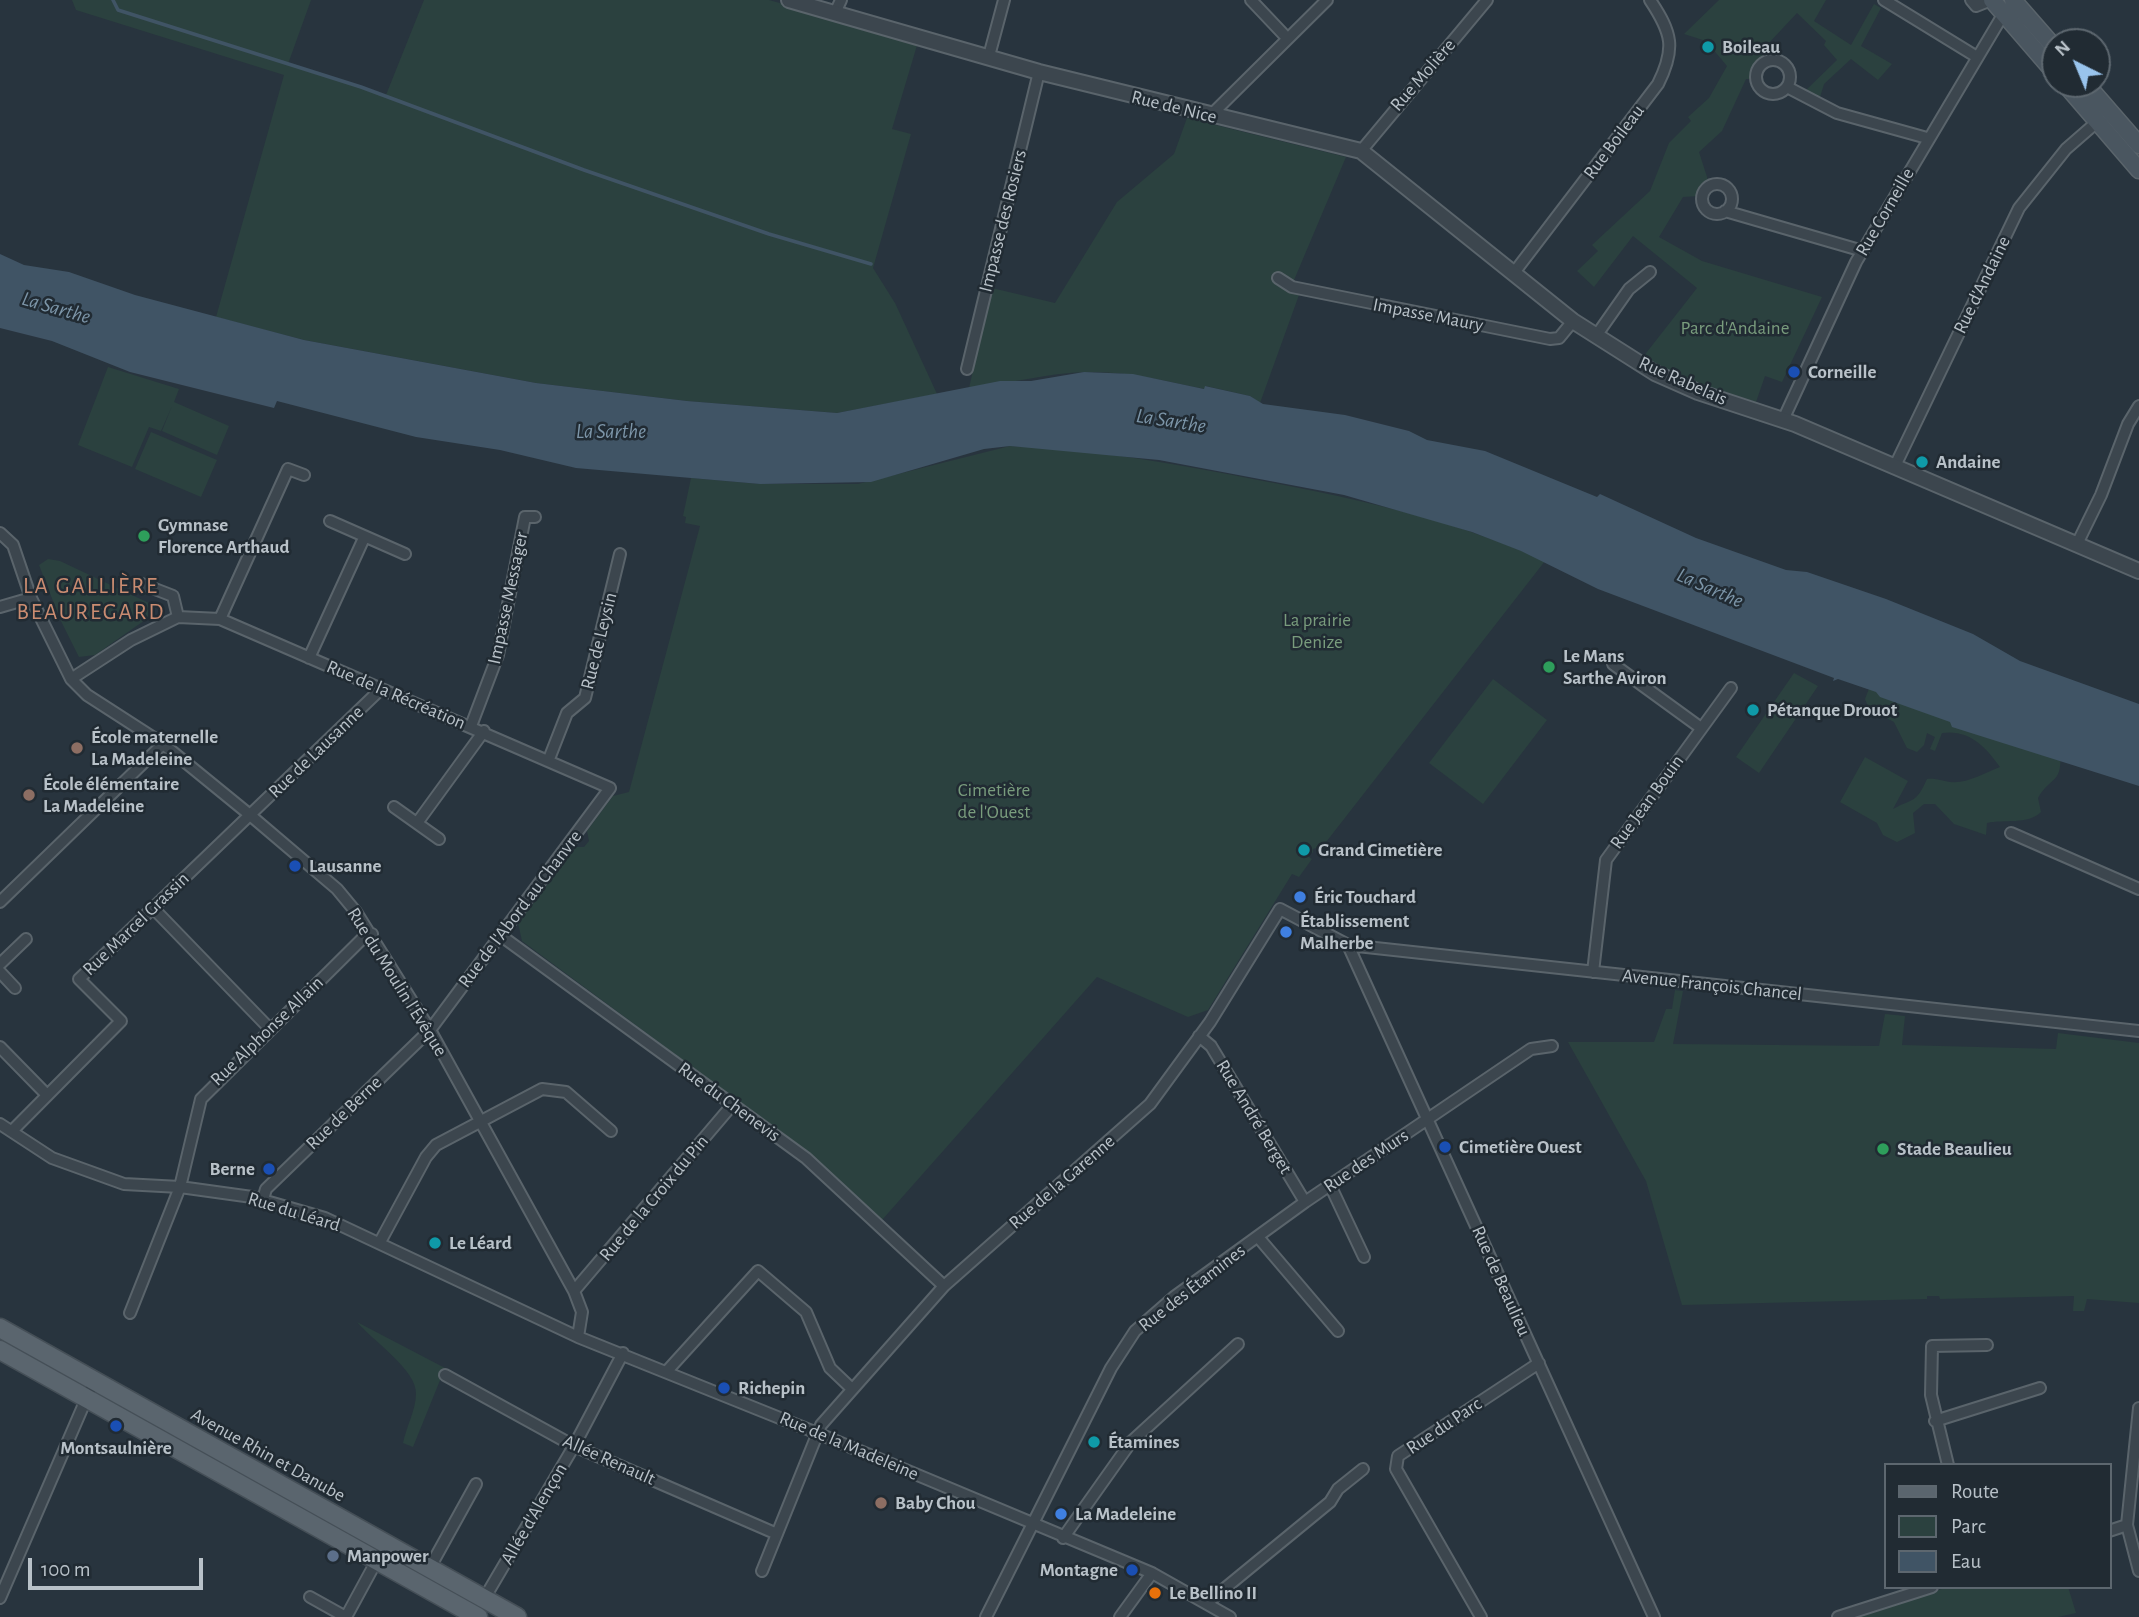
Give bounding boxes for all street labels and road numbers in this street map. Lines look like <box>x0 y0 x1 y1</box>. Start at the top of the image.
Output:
street label: Rue Molière <box>1385 34 1461 116</box>
street label: Rue de Nice <box>1129 85 1219 129</box>
street label: Rue Boileau <box>1579 100 1649 184</box>
street label: Impasse des Rosiers <box>974 147 1032 295</box>
street label: Rue Corneille <box>1851 164 1919 260</box>
street label: Rue d'Andaine <box>1949 232 2015 338</box>
street label: Impasse Maury <box>1371 293 1485 337</box>
street label: Rue Rabelais <box>1635 351 1731 411</box>
street label: Impasse Messager <box>483 530 533 666</box>
street label: Rue de Leysin <box>576 590 622 692</box>
street label: Rue de la Récréation <box>323 655 469 735</box>
street label: Rue de Lausanne <box>264 701 368 803</box>
street label: Rue Jean Bouin <box>1605 750 1689 854</box>
street label: Rue de l'Abord au Chanvre <box>453 826 587 992</box>
street label: Rue Marcel Grassin <box>78 867 194 981</box>
street label: Rue du Moulin l'Évêque <box>342 903 452 1061</box>
street label: Avenue François Chancel <box>1621 964 1803 1006</box>
street label: Rue Alphonse Allain <box>206 971 328 1091</box>
street label: Rue André Berget <box>1211 1056 1297 1178</box>
street label: Rue du Chenevis <box>673 1057 785 1147</box>
street label: Rue de Berne <box>301 1071 387 1155</box>
street label: Rue des Murs <box>1319 1124 1413 1198</box>
street label: Rue de la Croix du Pin <box>594 1130 714 1266</box>
street label: Rue de la Garenne <box>1004 1130 1120 1234</box>
street label: Rue du Léard <box>245 1187 343 1237</box>
street label: Rue de Beaulieu <box>1466 1222 1536 1340</box>
street label: Rue des Étamines <box>1134 1239 1250 1337</box>
street label: Rue du Parc <box>1402 1393 1486 1459</box>
street label: Avenue Rhin et Danube <box>187 1403 349 1507</box>
street label: Rue de la Madeleine <box>776 1406 922 1486</box>
street label: Allée Renault <box>559 1430 659 1490</box>
street label: Allée d'Alençon <box>496 1459 572 1569</box>

